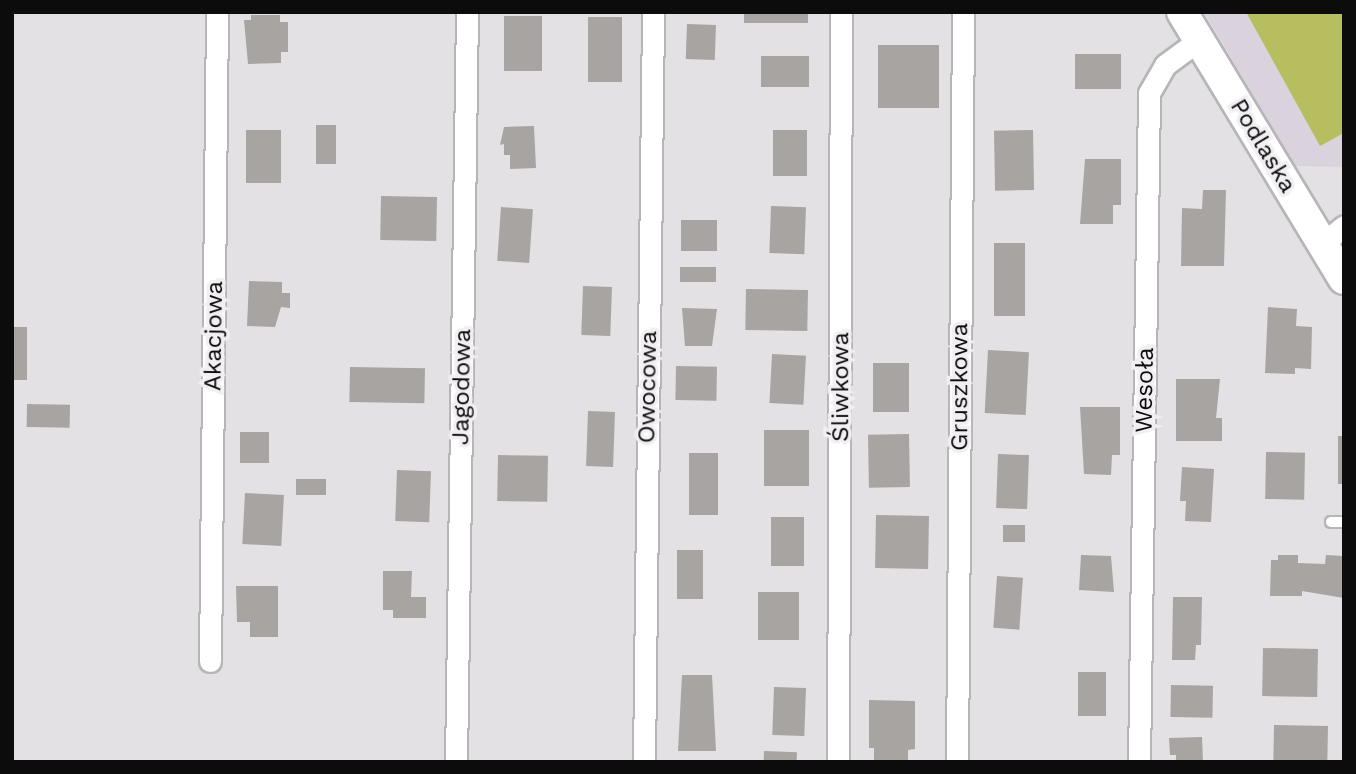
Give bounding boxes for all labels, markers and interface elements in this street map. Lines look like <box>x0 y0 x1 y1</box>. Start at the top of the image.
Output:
street label: Podlaska <box>1224 94 1302 198</box>
street label: Akacjowa <box>199 281 229 391</box>
street label: Gruszkowa <box>946 323 974 451</box>
street label: Jagodowa <box>447 329 477 445</box>
street label: Owocowa <box>633 330 663 444</box>
street label: Śliwkowa <box>827 332 855 442</box>
street label: Wesoła <box>1130 347 1160 433</box>

